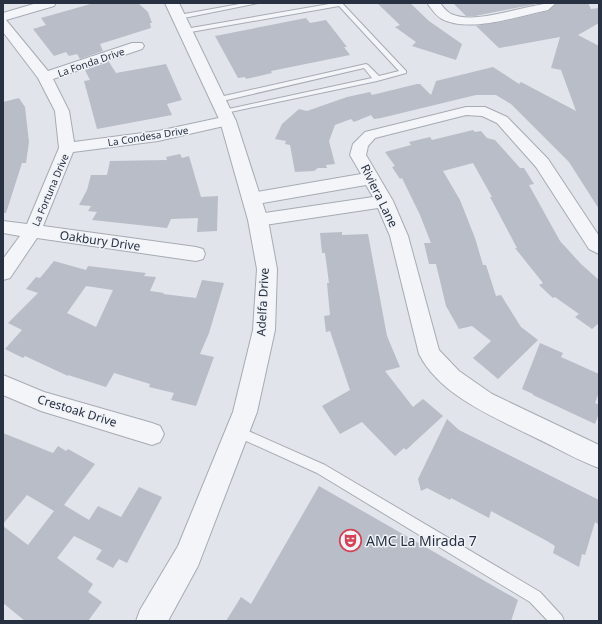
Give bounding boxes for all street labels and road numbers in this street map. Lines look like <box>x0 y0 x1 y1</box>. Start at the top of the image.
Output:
street label: La Fonda Drive <box>56 44 127 80</box>
street label: La Condesa Drive <box>107 123 190 149</box>
street label: La Fortuna Drive <box>28 151 72 229</box>
street label: Riviera Lane <box>357 161 402 230</box>
street label: Oakbury Drive <box>59 226 142 255</box>
street label: Adelfa Drive <box>252 267 273 337</box>
street label: Crestoak Drive <box>35 390 119 431</box>

